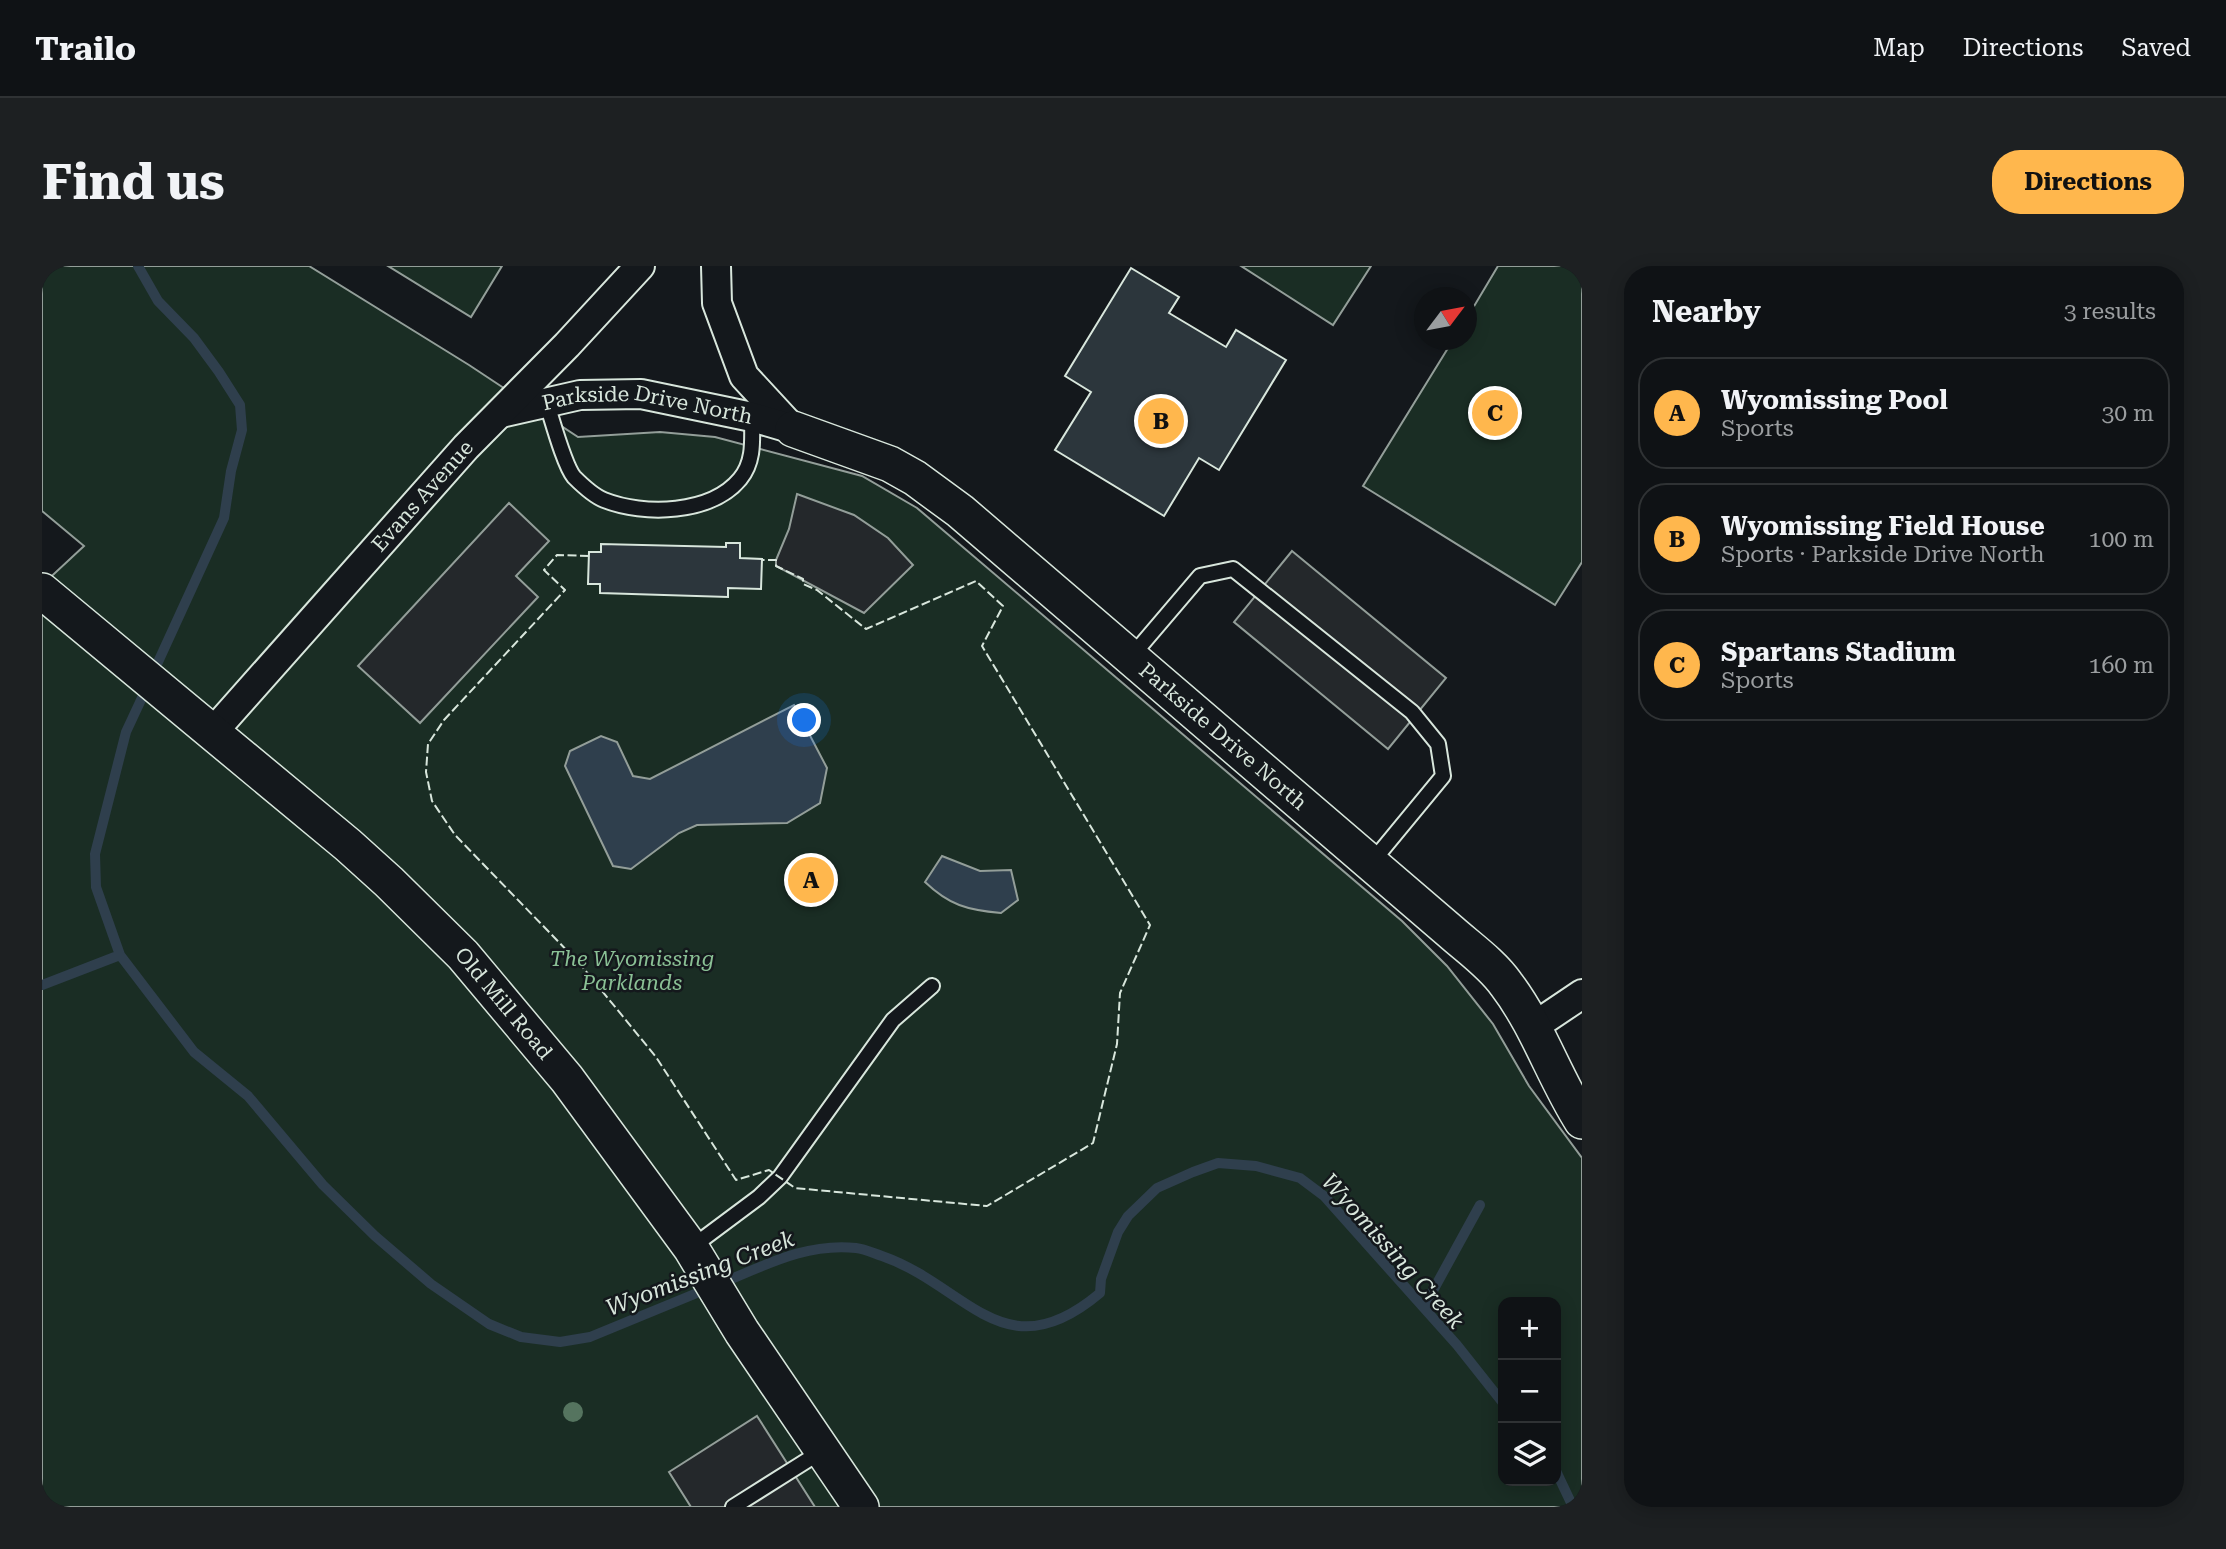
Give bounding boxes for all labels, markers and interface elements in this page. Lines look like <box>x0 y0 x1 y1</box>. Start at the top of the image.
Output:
text: Trailo <box>35 29 136 68</box>
text: Map <box>1873 34 1925 62</box>
text: Directions <box>1963 34 2083 62</box>
text: Saved <box>2121 34 2191 62</box>
button: Directions <box>1992 150 2184 214</box>
text: Find us <box>42 154 225 211</box>
north arrow <box>1414 287 1477 350</box>
text: Nearby <box>1652 294 1761 329</box>
text: 3 results <box>2064 298 2156 325</box>
street label: Parkside Drive North <box>540 381 755 429</box>
text: Wyomissing Pool <box>1721 385 1948 415</box>
pin: C <box>1472 387 1518 439</box>
pin: B <box>1138 395 1184 447</box>
text: A <box>1669 400 1685 427</box>
text: 30 m <box>2101 400 2154 427</box>
text: Sports <box>1721 415 1794 442</box>
street label: Evans Avenue <box>367 435 478 557</box>
text: Wyomissing Field House <box>1721 511 2045 541</box>
text: B <box>1669 526 1685 553</box>
text: 100 m <box>2089 526 2154 553</box>
text: Sports · Parkside Drive North <box>1721 541 2045 568</box>
text: Spartans Stadium <box>1721 637 1956 667</box>
text: C <box>1669 652 1685 679</box>
text: 160 m <box>2089 652 2154 679</box>
street label: Parkside Drive North <box>1134 658 1312 815</box>
text: Sports <box>1721 667 1794 694</box>
your location <box>787 703 821 737</box>
pin: A <box>788 854 834 906</box>
street label: Old Mill Road <box>450 943 558 1065</box>
park label: The Wyomissing Parklands <box>550 947 714 995</box>
water label: Wyomissing Creek <box>1316 1168 1470 1335</box>
water label: Wyomissing Creek <box>602 1225 799 1322</box>
map controls <box>1498 1297 1561 1486</box>
button: + <box>1498 1297 1561 1360</box>
button: − <box>1498 1360 1561 1423</box>
button: layers <box>1498 1423 1561 1486</box>

